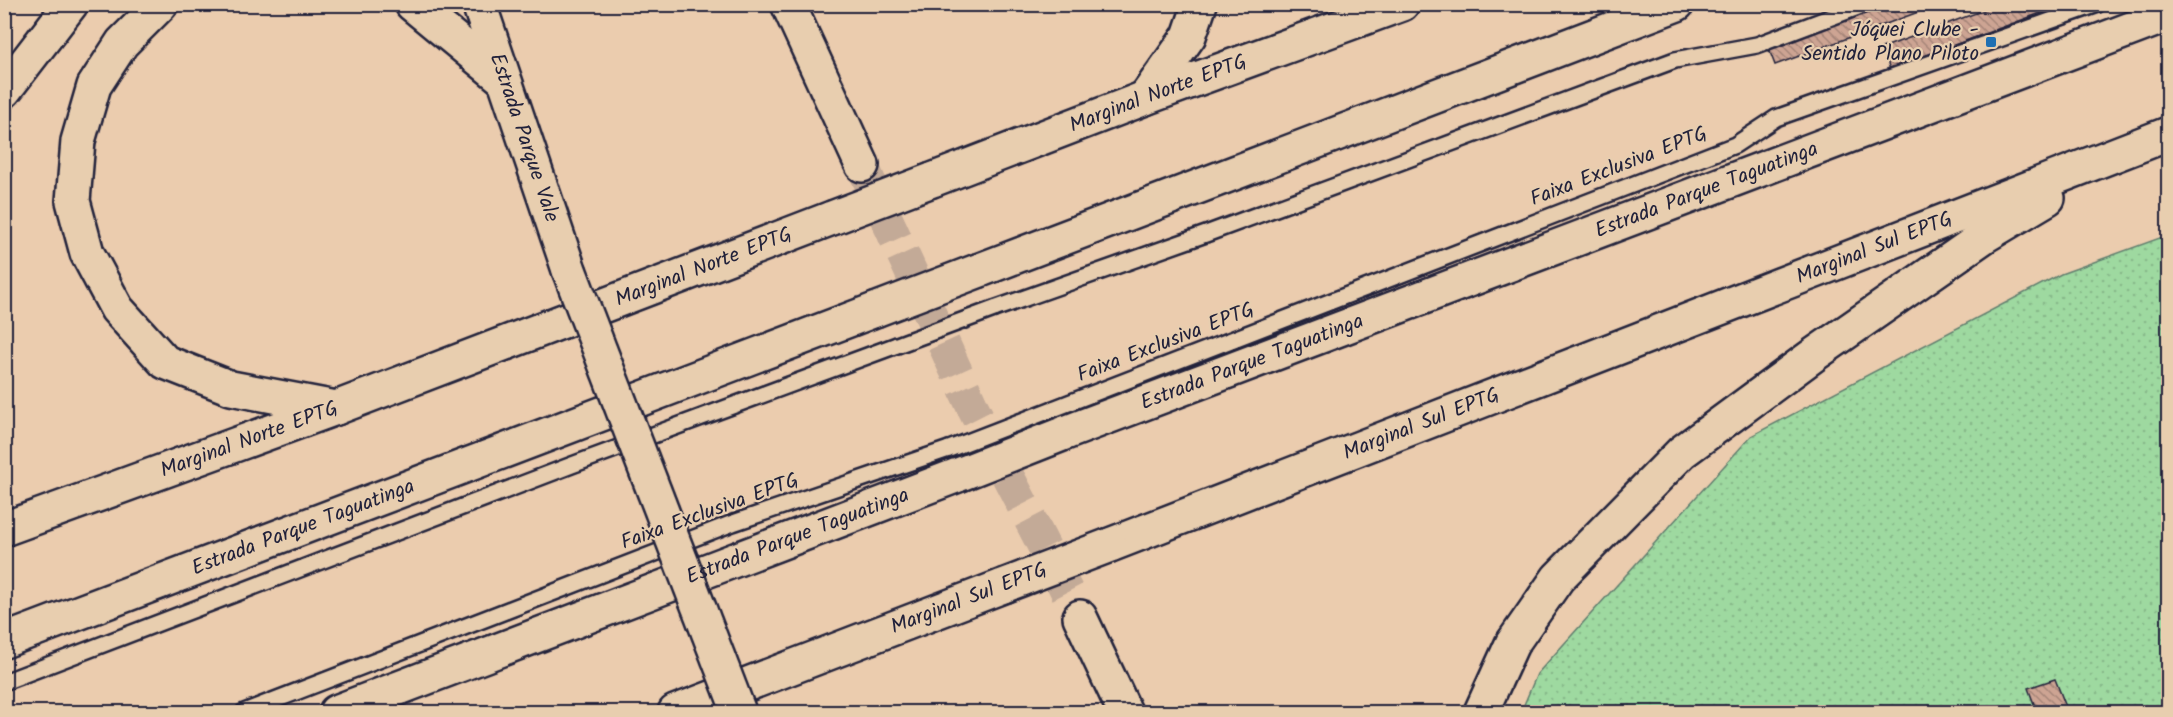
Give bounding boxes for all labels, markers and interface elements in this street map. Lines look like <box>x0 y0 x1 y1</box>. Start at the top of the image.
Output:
place label: Jóquei Clube - Sentido Plano Piloto <box>1801 14 1979 71</box>
marker: Jóquei Clube - Sentido Plano Piloto <box>1984 35 1998 49</box>
street label: Marginal Norte EPTG <box>1064 46 1252 142</box>
street label: Estrada Parque Vale <box>480 49 568 227</box>
street label: Faixa Exclusiva EPTG <box>1525 118 1713 216</box>
street label: Estrada Parque Taguatinga <box>1590 133 1823 247</box>
street label: Marginal Sul EPTG <box>1791 203 1958 293</box>
street label: Marginal Norte EPTG <box>610 218 797 316</box>
street label: Faixa Exclusiva EPTG <box>1072 294 1260 392</box>
street label: Estrada Parque Taguatinga <box>1136 305 1368 419</box>
street label: Marginal Sul EPTG <box>1338 379 1505 469</box>
street label: Marginal Norte EPTG <box>155 392 343 487</box>
street label: Faixa Exclusiva EPTG <box>616 464 804 560</box>
street label: Estrada Parque Taguatinga <box>187 470 419 585</box>
street label: Estrada Parque Taguatinga <box>681 479 914 594</box>
street label: Marginal Sul EPTG <box>886 554 1052 644</box>

